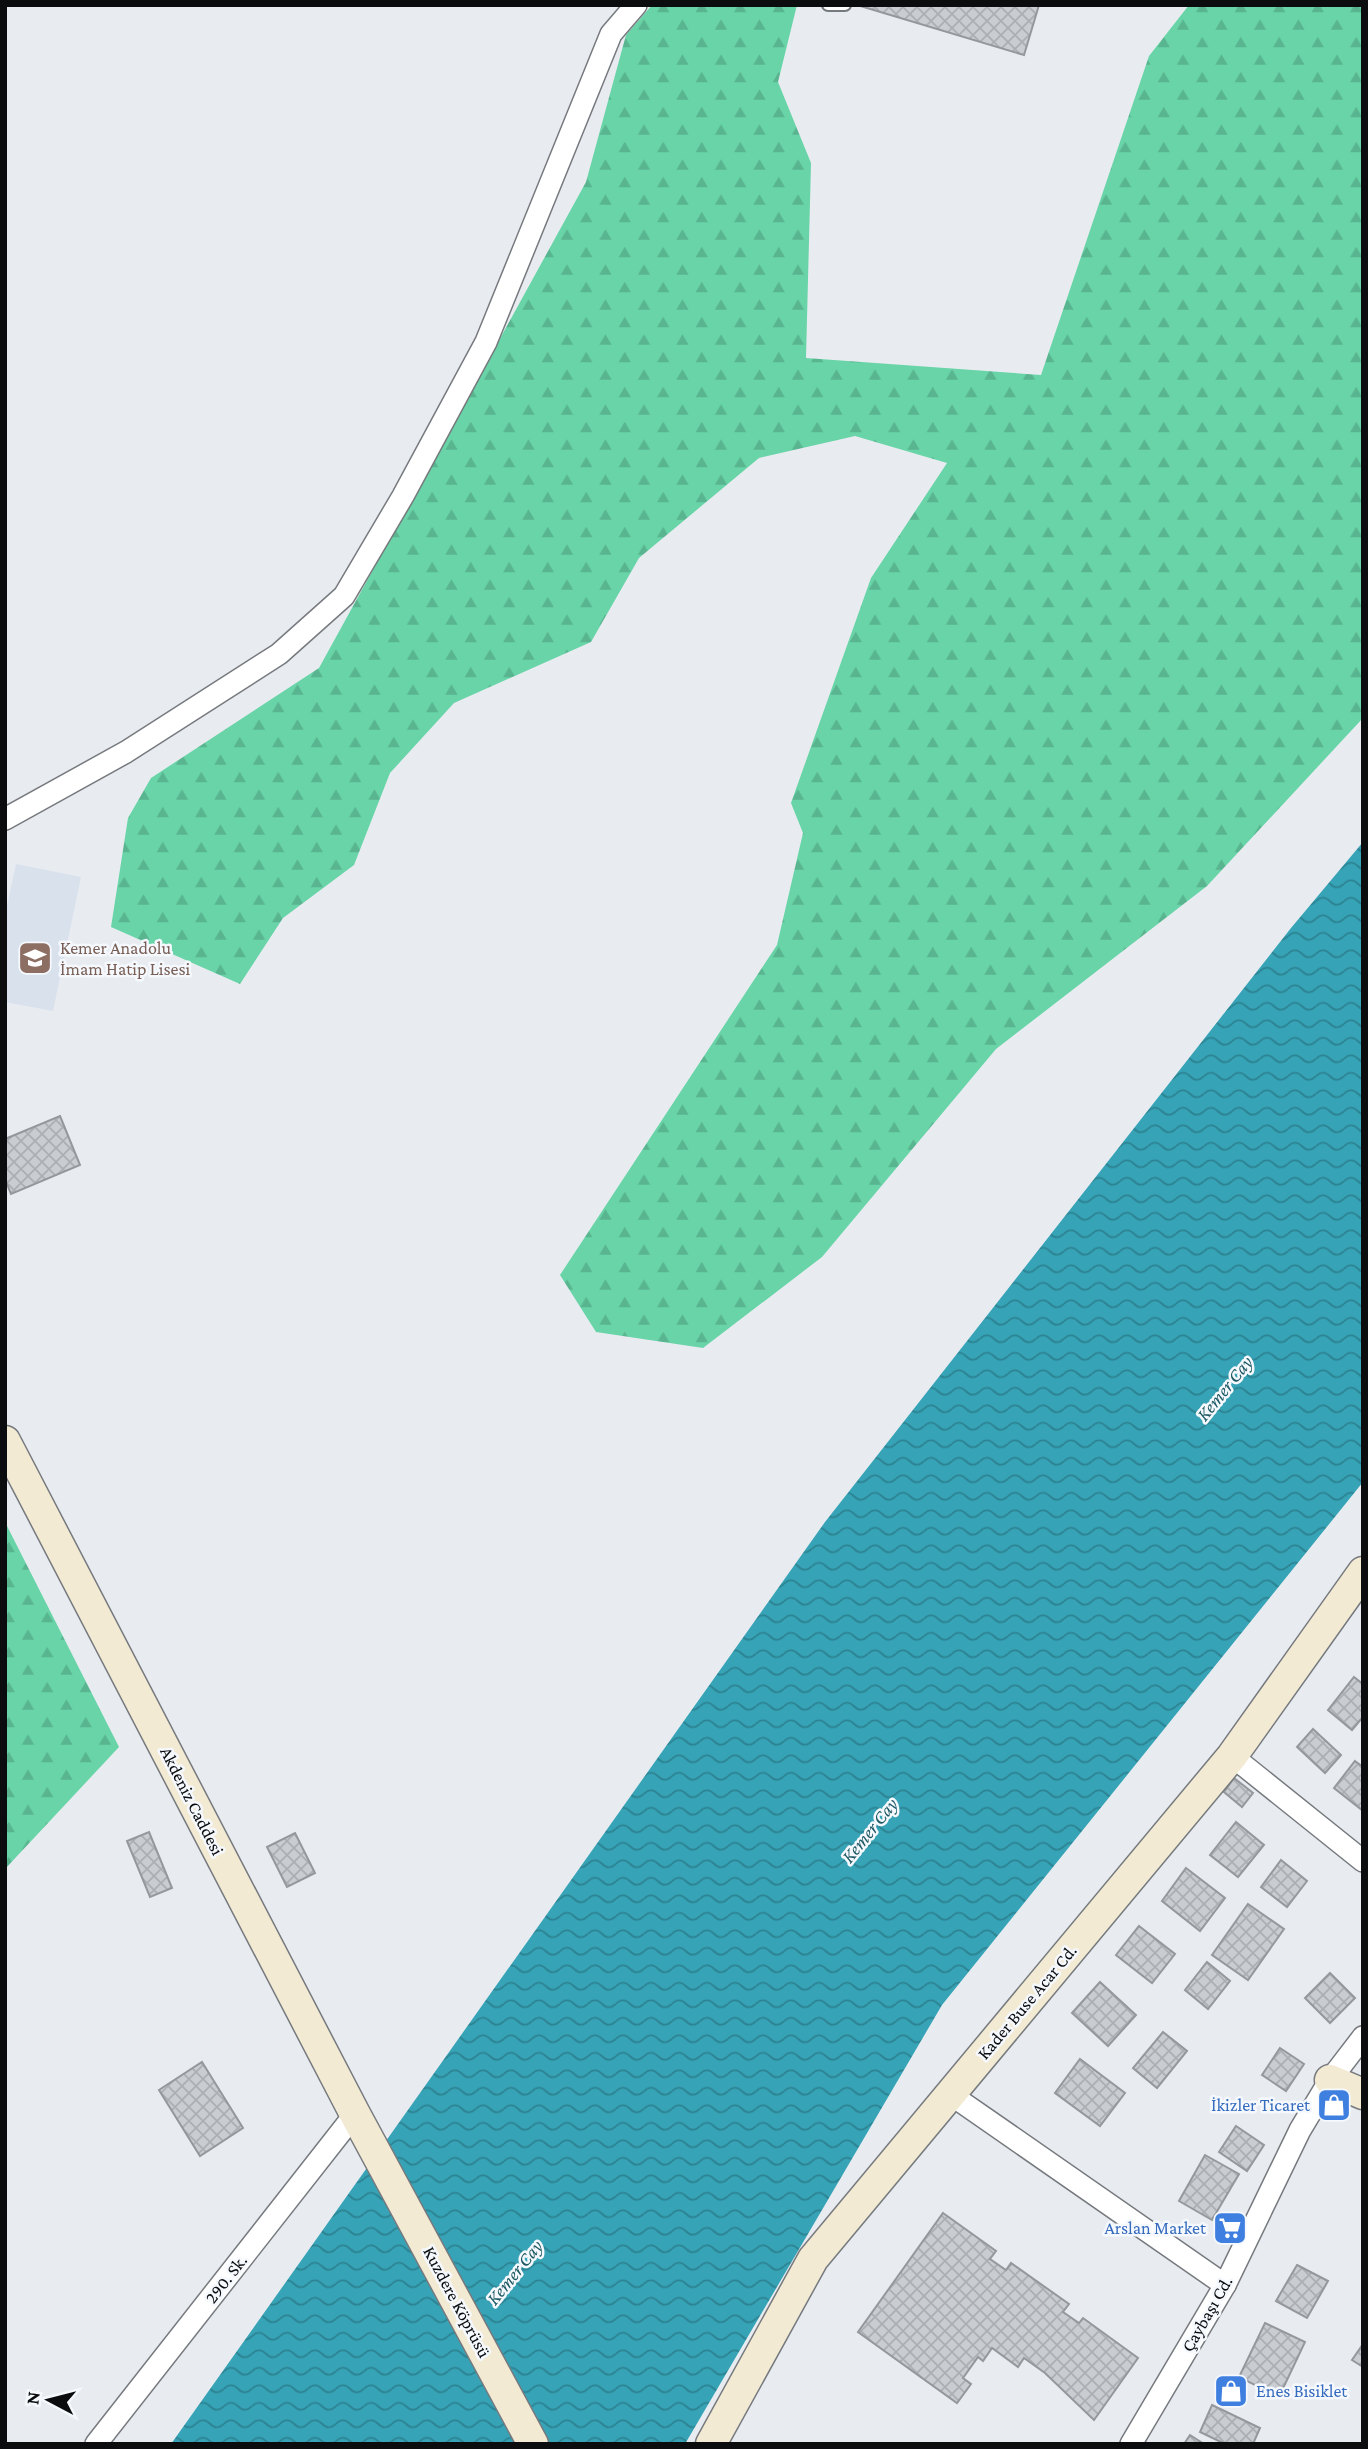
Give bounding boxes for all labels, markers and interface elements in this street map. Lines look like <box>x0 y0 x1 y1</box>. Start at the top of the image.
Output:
place label: Kemer Anadolu İmam Hatip Lisesi <box>60 938 190 979</box>
school or university icon: Kemer Anadolu İmam Hatip Lisesi <box>16 939 54 977</box>
water label: Kemer Cay <box>1192 1352 1257 1425</box>
street label: Akdeniz Caddesi <box>156 1743 228 1859</box>
water label: Kemer Cay <box>837 1794 902 1867</box>
street label: Kader Buse Acar Cd. <box>973 1941 1081 2063</box>
shop icon: İkizler Ticaret <box>1315 2086 1353 2124</box>
place label: İkizler Ticaret <box>1211 2095 1311 2115</box>
supermarket icon: Arslan Market <box>1211 2209 1249 2247</box>
place label: Arslan Market <box>1104 2218 1207 2238</box>
water label: Kemer Cay <box>482 2236 547 2309</box>
street label: Kuzdere Köprüsü <box>419 2243 495 2361</box>
street label: 290. Sk. <box>201 2251 251 2307</box>
street label: Çaybaşı Cd. <box>1177 2273 1237 2355</box>
north arrow <box>14 2365 84 2435</box>
shop icon: Enes Bisiklet <box>1212 2372 1250 2410</box>
place label: Enes Bisiklet <box>1256 2381 1348 2401</box>
text: N <box>21 2390 44 2406</box>

